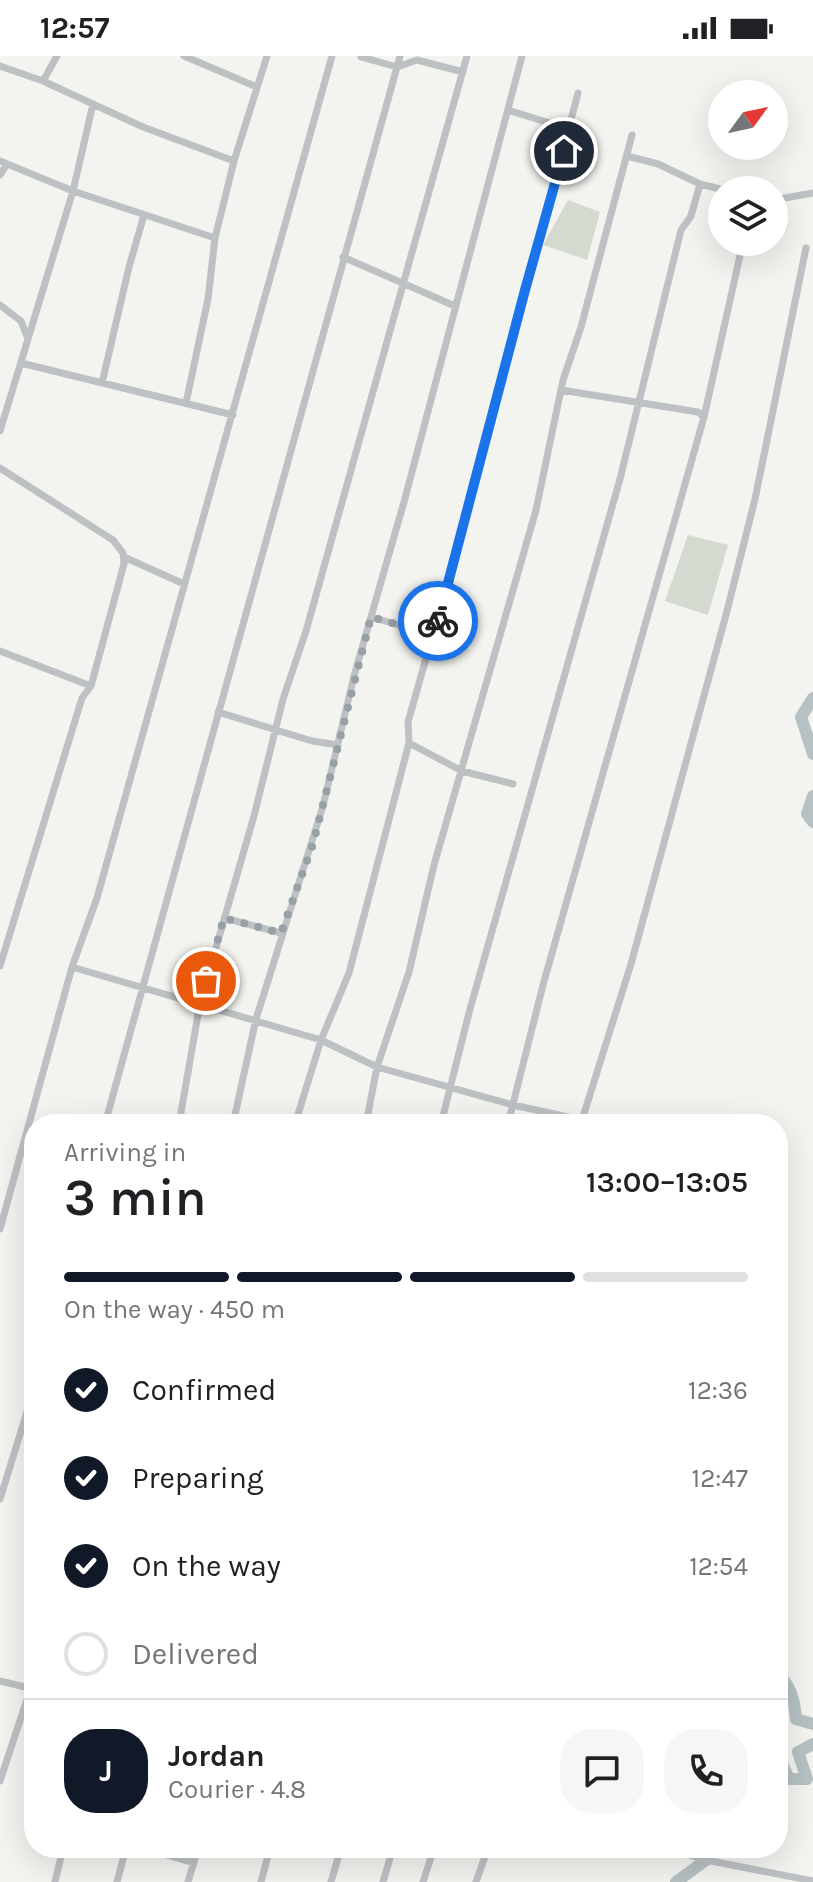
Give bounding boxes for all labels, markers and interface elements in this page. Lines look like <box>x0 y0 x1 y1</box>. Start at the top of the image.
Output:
text: 12:57 <box>40 10 109 46</box>
north arrow <box>708 80 788 160</box>
map controls <box>708 80 788 256</box>
pin <box>530 117 598 185</box>
icon: home <box>542 129 586 173</box>
button: layers <box>708 176 788 256</box>
courier <box>398 581 478 661</box>
icon: bike <box>416 599 460 643</box>
pin <box>172 947 240 1015</box>
icon: bag <box>184 959 228 1003</box>
text: Arriving in <box>64 1137 186 1168</box>
text: 13:00–13:05 <box>586 1164 748 1200</box>
text: 3 min <box>64 1167 207 1228</box>
text: On the way · 450 m <box>64 1294 285 1325</box>
icon: check <box>64 1368 108 1412</box>
text: Confirmed <box>132 1372 276 1408</box>
text: 12:36 <box>688 1375 748 1406</box>
icon: check <box>64 1456 108 1500</box>
text: Preparing <box>132 1460 264 1496</box>
text: 12:47 <box>692 1463 748 1494</box>
icon: check <box>64 1544 108 1588</box>
text: On the way <box>132 1548 281 1584</box>
text: 12:54 <box>689 1551 748 1582</box>
text: Delivered <box>132 1636 259 1672</box>
button: chat <box>560 1729 644 1813</box>
button: phone <box>664 1729 748 1813</box>
text: Jordan <box>168 1738 265 1774</box>
text: J <box>99 1753 113 1789</box>
text: Courier · 4.8 <box>168 1774 306 1805</box>

